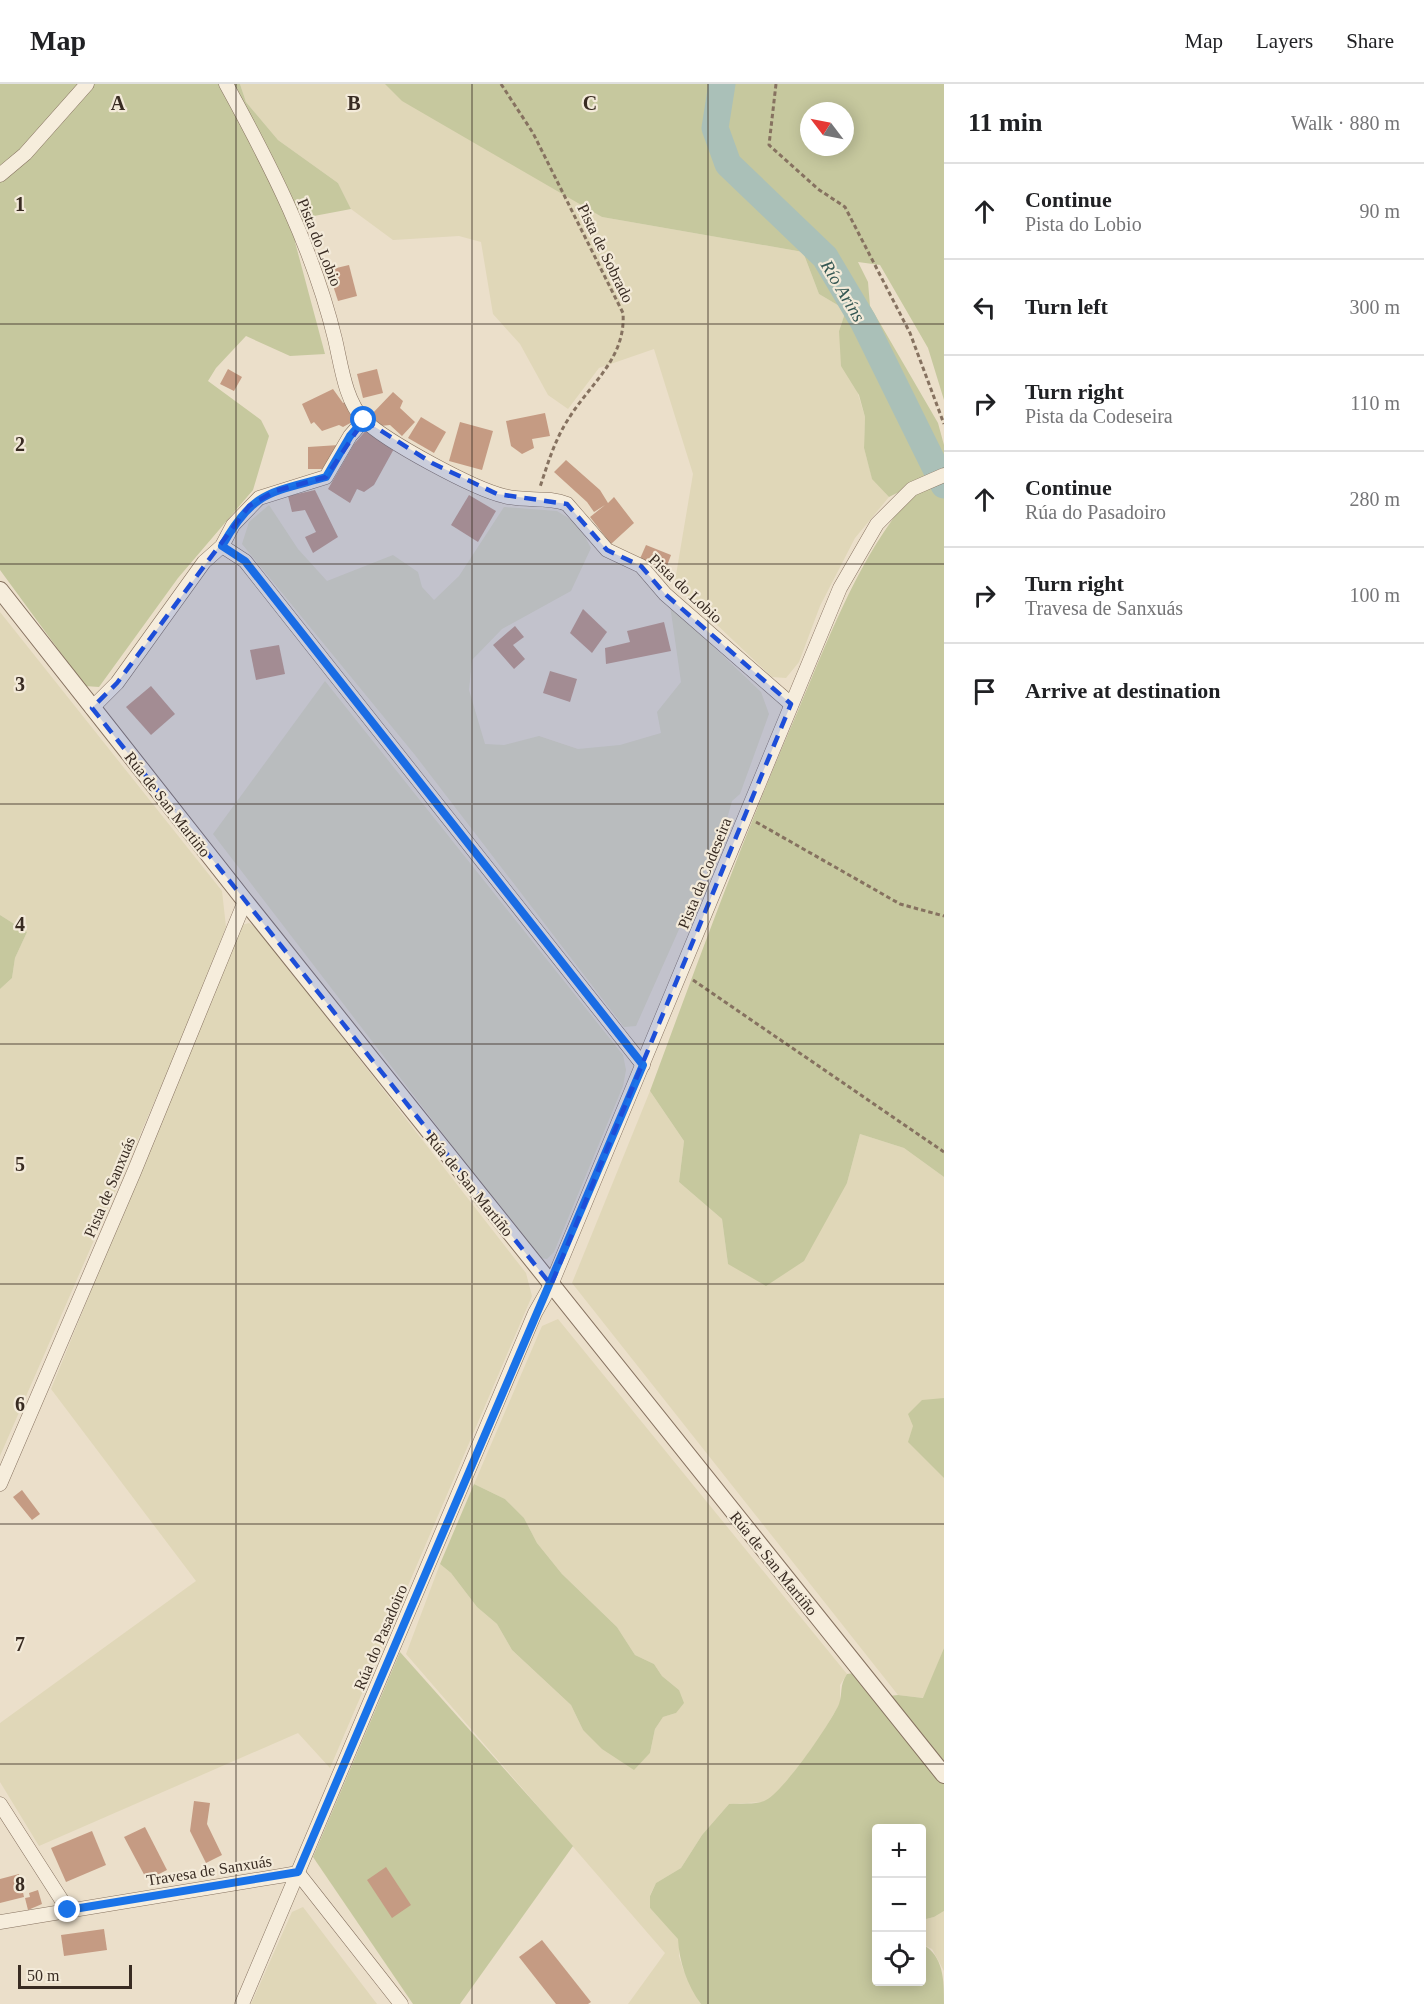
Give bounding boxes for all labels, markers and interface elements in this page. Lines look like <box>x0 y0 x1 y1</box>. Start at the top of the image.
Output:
text: Map <box>30 25 86 56</box>
text: Map <box>1185 29 1223 53</box>
text: Layers <box>1256 29 1313 53</box>
text: Share <box>1346 29 1394 53</box>
text: A <box>111 92 126 114</box>
text: B <box>347 92 361 114</box>
text: C <box>583 92 597 114</box>
north arrow <box>800 102 854 156</box>
text: 11 min <box>968 108 1042 137</box>
text: Walk · 880 m <box>1291 112 1400 134</box>
text: Continue <box>1025 187 1112 212</box>
text: 1 <box>15 193 25 215</box>
icon: ahead <box>968 195 1001 228</box>
street label: Pista do Lobio <box>294 196 345 289</box>
text: 90 m <box>1359 200 1400 222</box>
street label: Pista de Sobrado <box>574 201 637 305</box>
text: Pista do Lobio <box>1025 213 1142 235</box>
water label: Río Aríns <box>816 256 869 325</box>
icon: left <box>968 291 1001 324</box>
text: Turn left <box>1025 294 1108 319</box>
text: 300 m <box>1349 296 1400 318</box>
text: Turn right <box>1025 379 1124 404</box>
icon: right <box>968 387 1001 420</box>
text: 110 m <box>1350 392 1400 414</box>
text: Pista da Codeseira <box>1025 405 1173 427</box>
route start <box>350 406 376 432</box>
text: 2 <box>15 433 25 455</box>
text: Continue <box>1025 475 1112 500</box>
icon: ahead <box>968 483 1001 516</box>
text: 280 m <box>1349 488 1400 510</box>
text: Rúa do Pasadoiro <box>1025 501 1166 523</box>
street label: Pista do Lobio <box>646 550 726 626</box>
text: Turn right <box>1025 571 1124 596</box>
icon: right <box>968 579 1001 612</box>
text: 100 m <box>1349 584 1400 606</box>
text: Travesa de Sanxuás <box>1025 597 1183 619</box>
text: 3 <box>15 673 25 695</box>
icon: arrive <box>968 675 1001 708</box>
text: Arrive at destination <box>1025 678 1221 703</box>
street label: Rúa de San Martiño <box>121 748 214 860</box>
street label: Pista da Codeseira <box>674 815 734 931</box>
text: 4 <box>15 913 25 935</box>
street label: Rúa de San Martiño <box>423 1129 517 1240</box>
street label: Pista de Sanxuás <box>81 1134 138 1240</box>
text: 5 <box>15 1153 25 1175</box>
text: 6 <box>15 1393 25 1415</box>
street label: Rúa de San Martiño <box>727 1508 821 1619</box>
street label: Rúa do Pasadoiro <box>351 1582 410 1692</box>
text: 7 <box>15 1633 25 1655</box>
map controls <box>872 1824 926 1986</box>
button: + <box>872 1824 926 1878</box>
street label: Travesa de Sanxuás <box>145 1852 273 1889</box>
text: 8 <box>15 1873 25 1895</box>
button: − <box>872 1878 926 1932</box>
route end <box>54 1896 80 1922</box>
button: locate <box>872 1932 926 1986</box>
scale bar <box>18 1962 132 1990</box>
text: 50 m <box>27 1967 59 1984</box>

